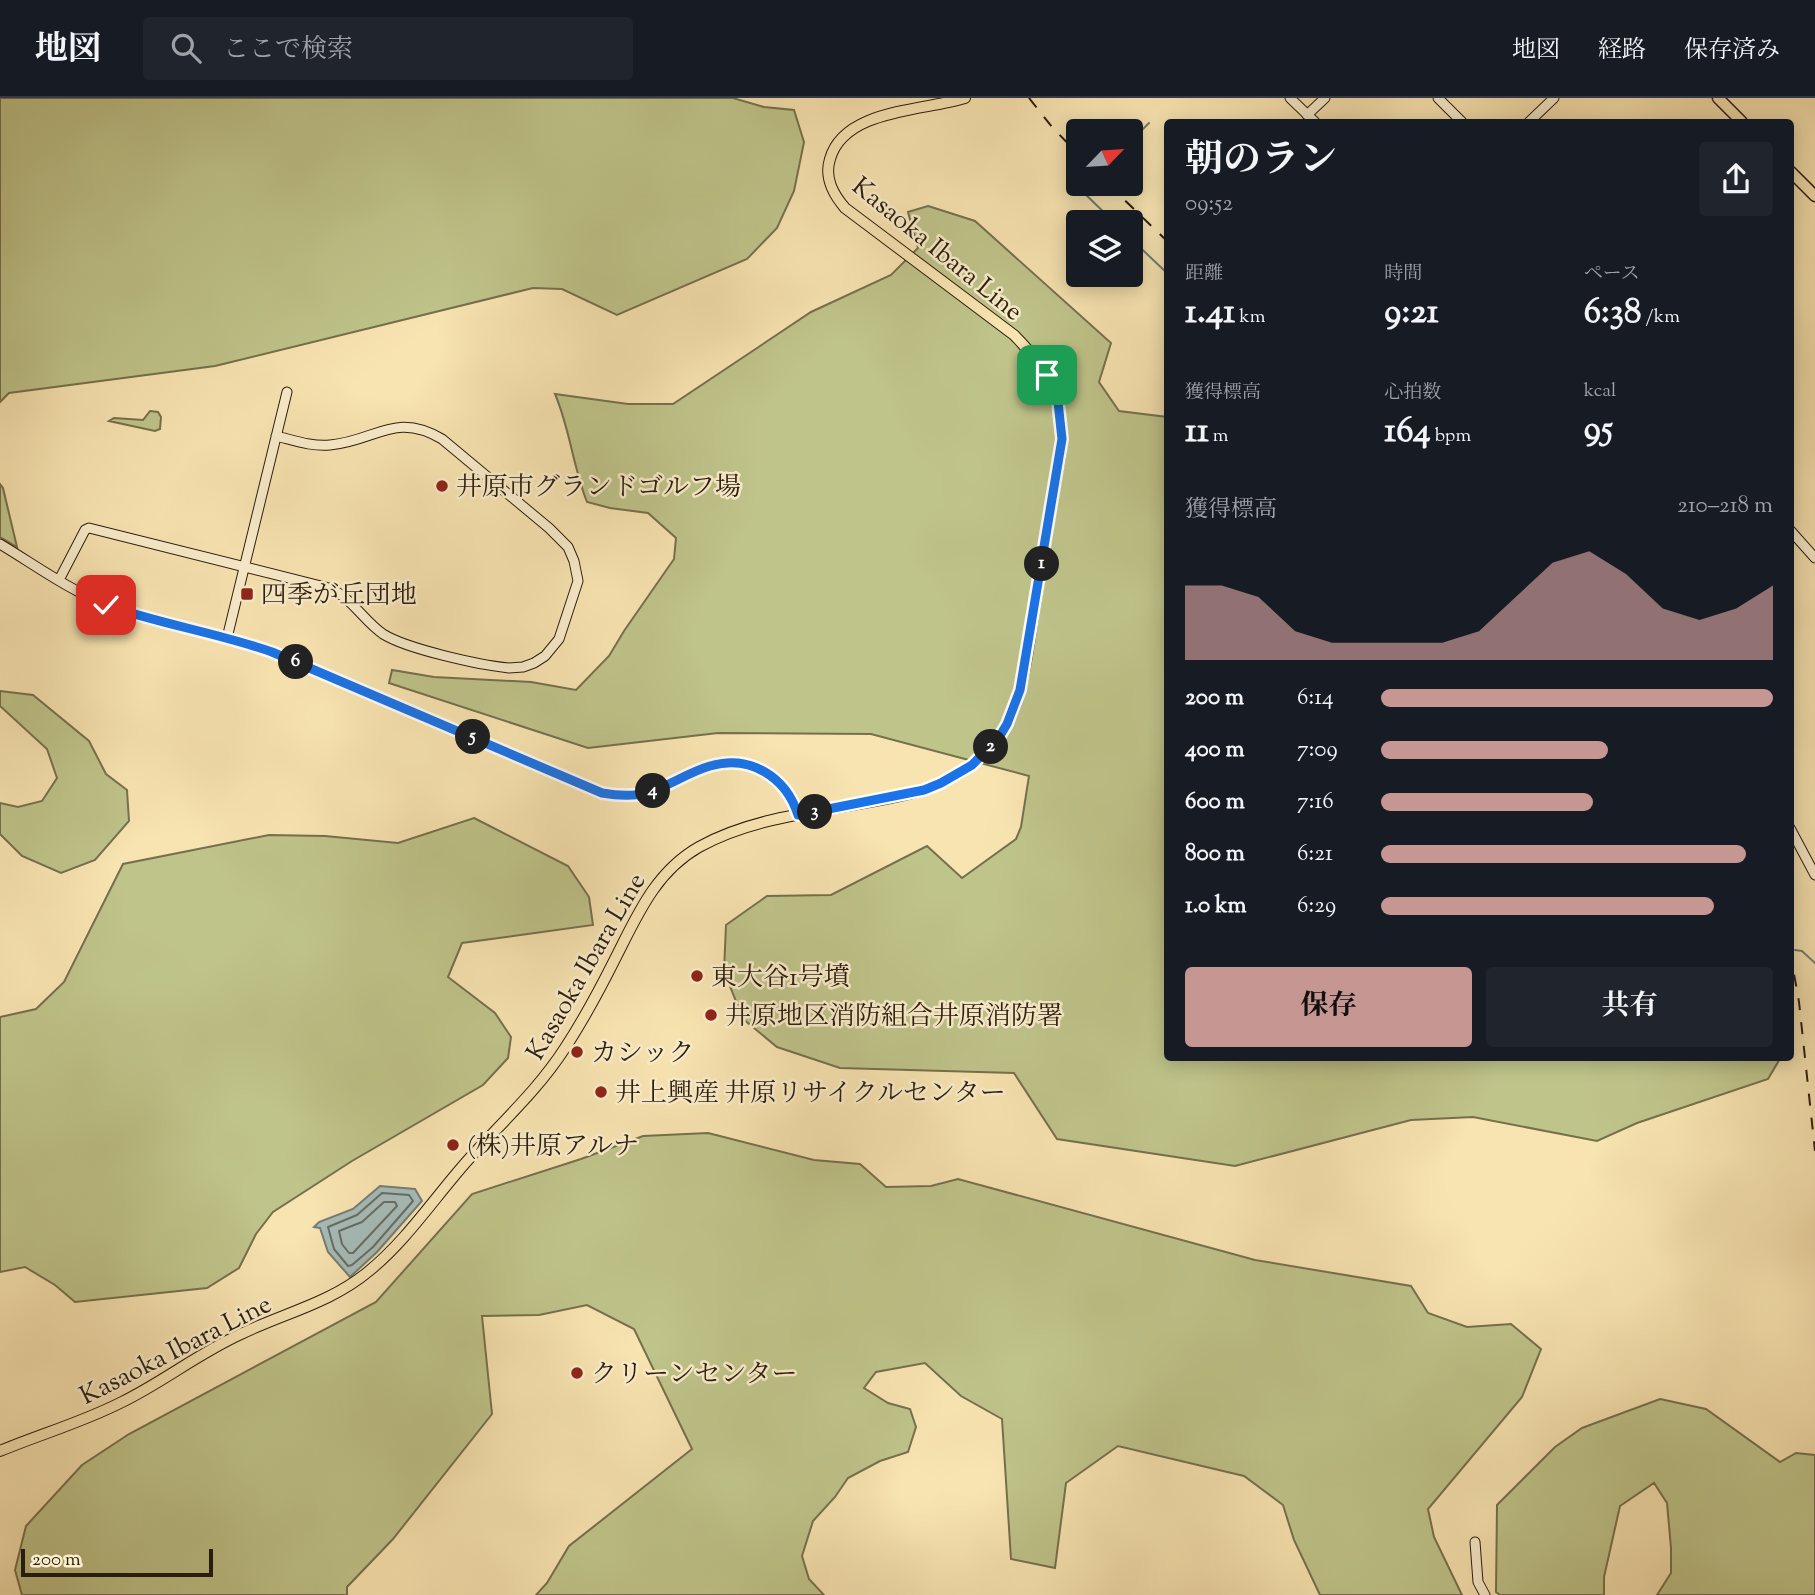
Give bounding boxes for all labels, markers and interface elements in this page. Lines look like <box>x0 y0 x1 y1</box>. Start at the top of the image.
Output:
search box <box>143 17 633 80</box>
text: 地図 <box>35 27 101 75</box>
icon: search <box>167 29 205 67</box>
text: ここで検索 <box>223 32 353 69</box>
text: 地図 <box>1512 34 1560 68</box>
text: 経路 <box>1598 34 1646 68</box>
text: 保存済み <box>1684 34 1780 68</box>
north arrow <box>1066 119 1143 196</box>
map controls <box>1066 119 1143 287</box>
text: 朝のラン <box>1185 135 1337 189</box>
button: share <box>1699 142 1773 216</box>
street label: Kasaoka Ibara Line <box>843 169 1030 331</box>
text: 09:52 <box>1185 188 1233 221</box>
button: layers <box>1066 210 1143 287</box>
text: 距離 <box>1185 261 1223 288</box>
text: 時間 <box>1384 261 1422 288</box>
text: ペース <box>1584 261 1640 288</box>
text: 1.41 <box>1185 288 1235 339</box>
text: 9:21 <box>1384 288 1439 339</box>
text: 6:38 <box>1584 288 1641 339</box>
text: km <box>1235 304 1265 331</box>
text: /km <box>1641 304 1680 331</box>
pin <box>1017 345 1077 405</box>
icon: arrive <box>1028 356 1066 394</box>
text: kcal <box>1584 378 1616 405</box>
text: 獲得標高 <box>1185 380 1261 407</box>
text: 心拍数 <box>1384 380 1441 407</box>
text: 95 <box>1584 405 1613 456</box>
text: 11 <box>1185 407 1209 458</box>
text: 164 <box>1384 407 1431 458</box>
text: m <box>1209 423 1229 450</box>
text: bpm <box>1431 423 1471 450</box>
place label: 井原市グランドゴルフ場 <box>456 470 741 507</box>
marker: 井原市グランドゴルフ場 <box>434 478 450 494</box>
text: 210–218 m <box>1677 490 1773 523</box>
text: 獲得標高 <box>1185 494 1277 527</box>
pin: 1 <box>1024 546 1060 582</box>
text: 1 <box>1038 550 1045 577</box>
pin <box>76 575 136 635</box>
place label: 四季が丘団地 <box>261 578 417 615</box>
icon: check <box>87 586 125 624</box>
marker: 四季が丘団地 <box>239 586 255 602</box>
pin: 6 <box>278 644 314 680</box>
text: 6 <box>291 648 300 675</box>
text: 200 m <box>1185 682 1244 715</box>
text: 6:14 <box>1297 682 1334 715</box>
pin: 5 <box>456 720 490 754</box>
text: 5 <box>469 723 476 750</box>
pin: 2 <box>974 730 1009 764</box>
text: 2 <box>986 733 995 760</box>
text: 400 m <box>1185 734 1245 767</box>
text: 7:09 <box>1297 734 1338 767</box>
pin: 4 <box>636 774 670 808</box>
text: 4 <box>648 777 657 804</box>
text: 600 m <box>1185 786 1245 819</box>
text: 7:16 <box>1297 786 1334 819</box>
pin: 3 <box>798 794 832 830</box>
text: 3 <box>811 798 818 825</box>
text: 800 m <box>1185 838 1245 871</box>
text: 6:21 <box>1297 838 1333 871</box>
street label: Kasaoka Ibara Line <box>518 867 656 1068</box>
text: 1.0 km <box>1185 890 1247 923</box>
text: 6:29 <box>1297 890 1336 923</box>
place label: 東大谷1号墳 <box>711 960 850 997</box>
button: 保存 <box>1185 967 1472 1047</box>
button: 共有 <box>1486 967 1773 1047</box>
marker: 東大谷1号墳 <box>689 968 705 984</box>
place label: 井原地区消防組合井原消防署 <box>725 999 1063 1036</box>
marker: 井原地区消防組合井原消防署 <box>703 1007 719 1023</box>
place label: カシック <box>591 1036 694 1073</box>
marker: カシック <box>569 1044 585 1060</box>
place label: 井上興産 井原リサイクルセンター <box>615 1076 1006 1113</box>
marker: 井上興産 井原リサイクルセンター <box>593 1084 609 1100</box>
place label: (株)井原アルナ <box>467 1129 639 1166</box>
marker: (株)井原アルナ <box>445 1137 461 1153</box>
street label: Kasaoka Ibara Line <box>74 1287 278 1416</box>
place label: クリーンセンター <box>591 1357 797 1394</box>
marker: クリーンセンター <box>569 1365 585 1381</box>
scale bar <box>21 1546 214 1578</box>
text: 200 m <box>32 1547 81 1574</box>

